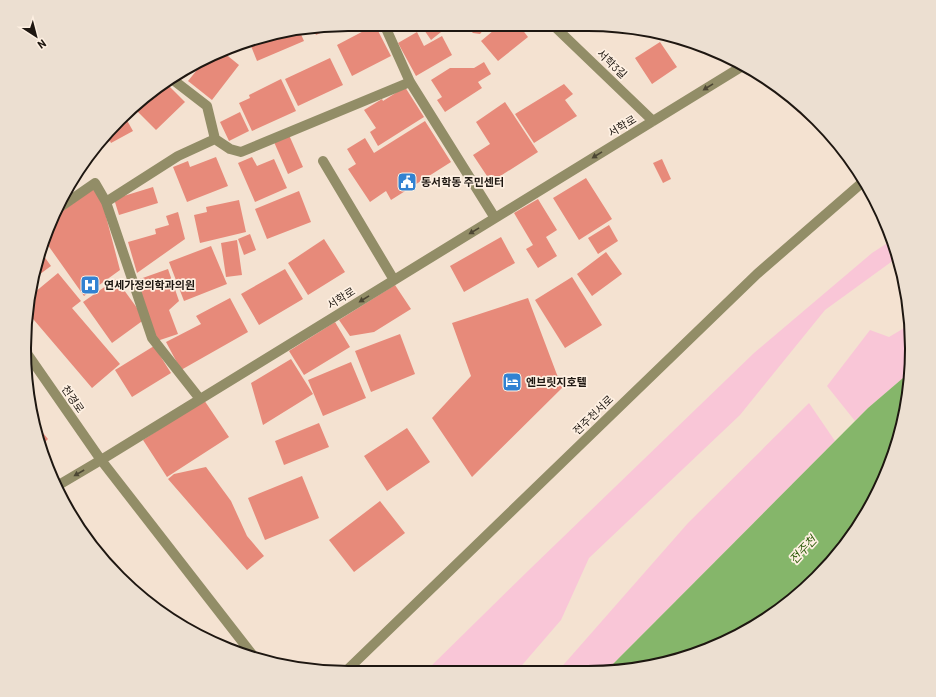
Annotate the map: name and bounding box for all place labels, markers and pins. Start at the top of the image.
public building icon: 동서학동 주민센터 [396,171,418,193]
place label: 동서학동 주민센터 [421,175,504,188]
hospital icon: 연세가정의학과의원 [79,274,101,296]
place label: 연세가정의학과의원 [104,278,195,291]
hotel icon: 엔브릿지호텔 [501,371,523,393]
place label: 엔브릿지호텔 [526,375,587,388]

